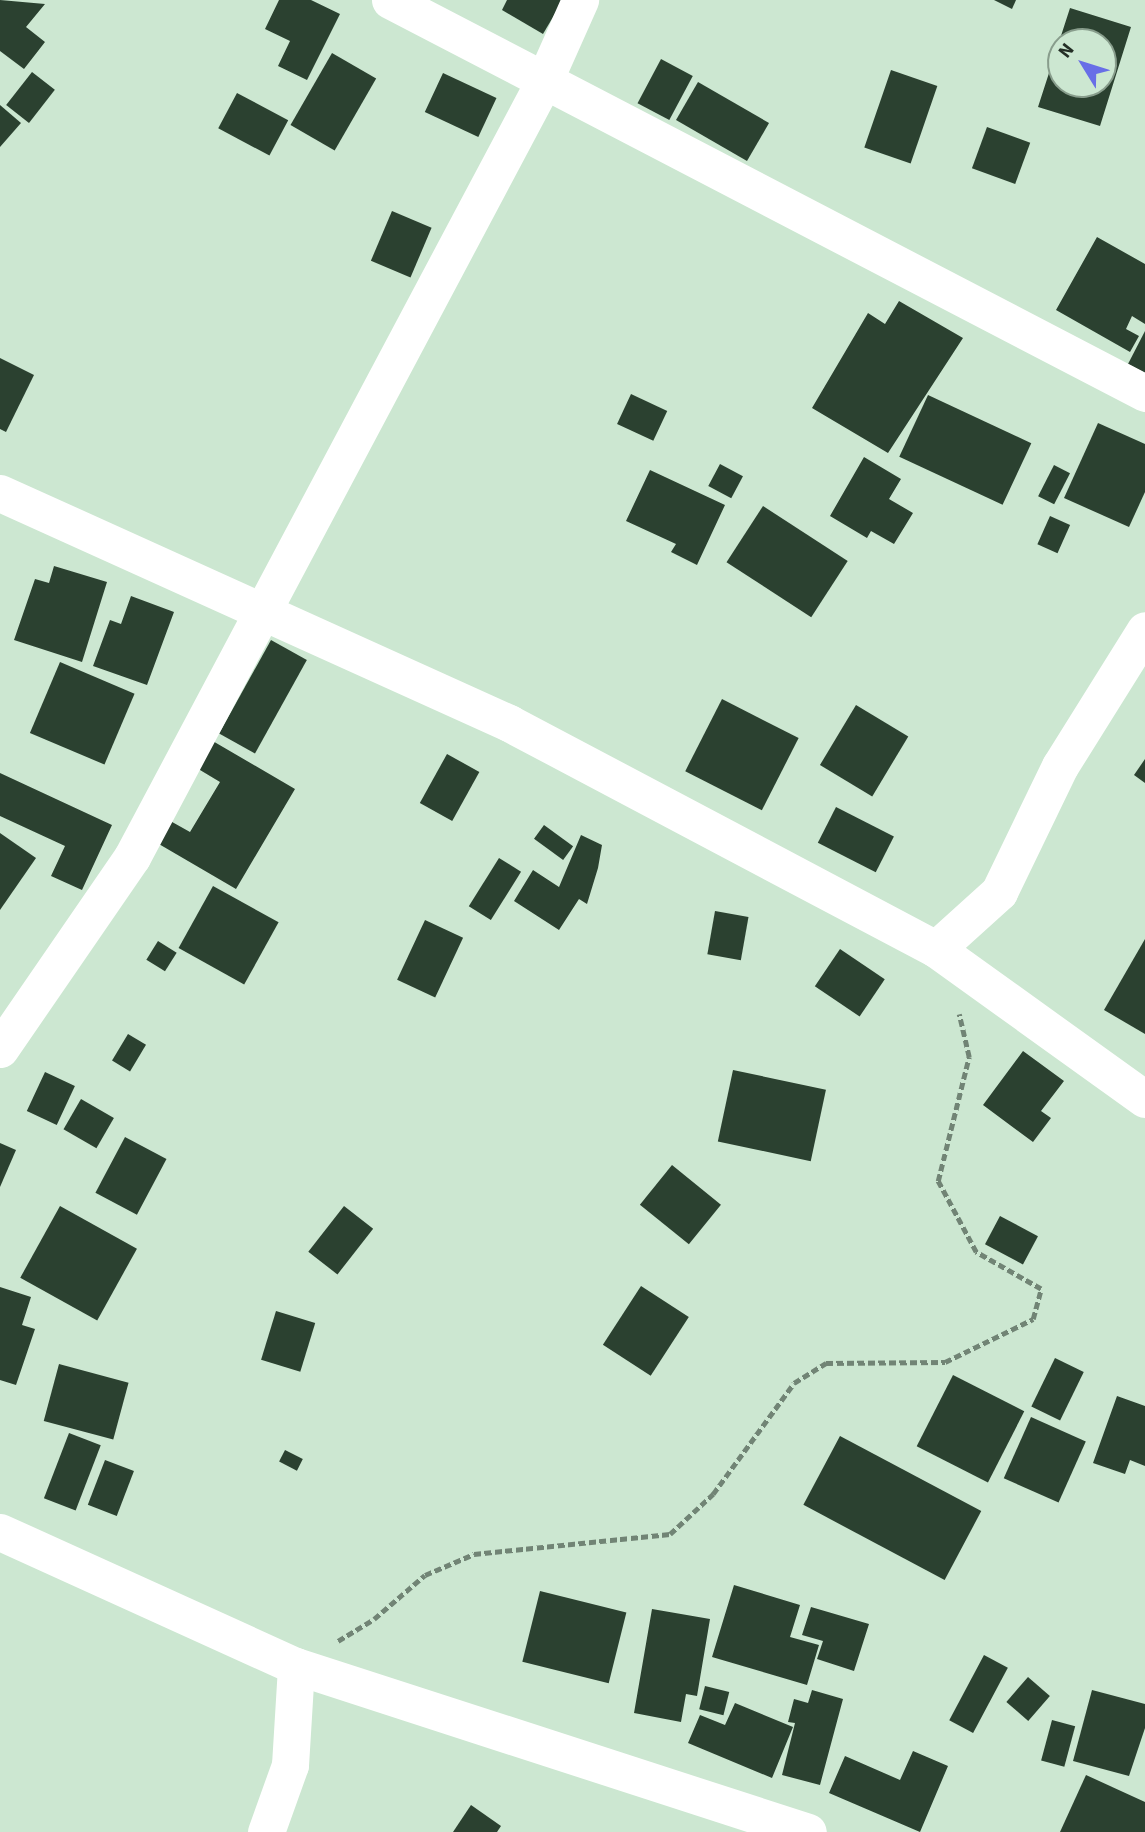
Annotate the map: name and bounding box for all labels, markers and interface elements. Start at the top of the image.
north arrow [1047,28,1117,98]
text: N [1052,38,1081,64]

